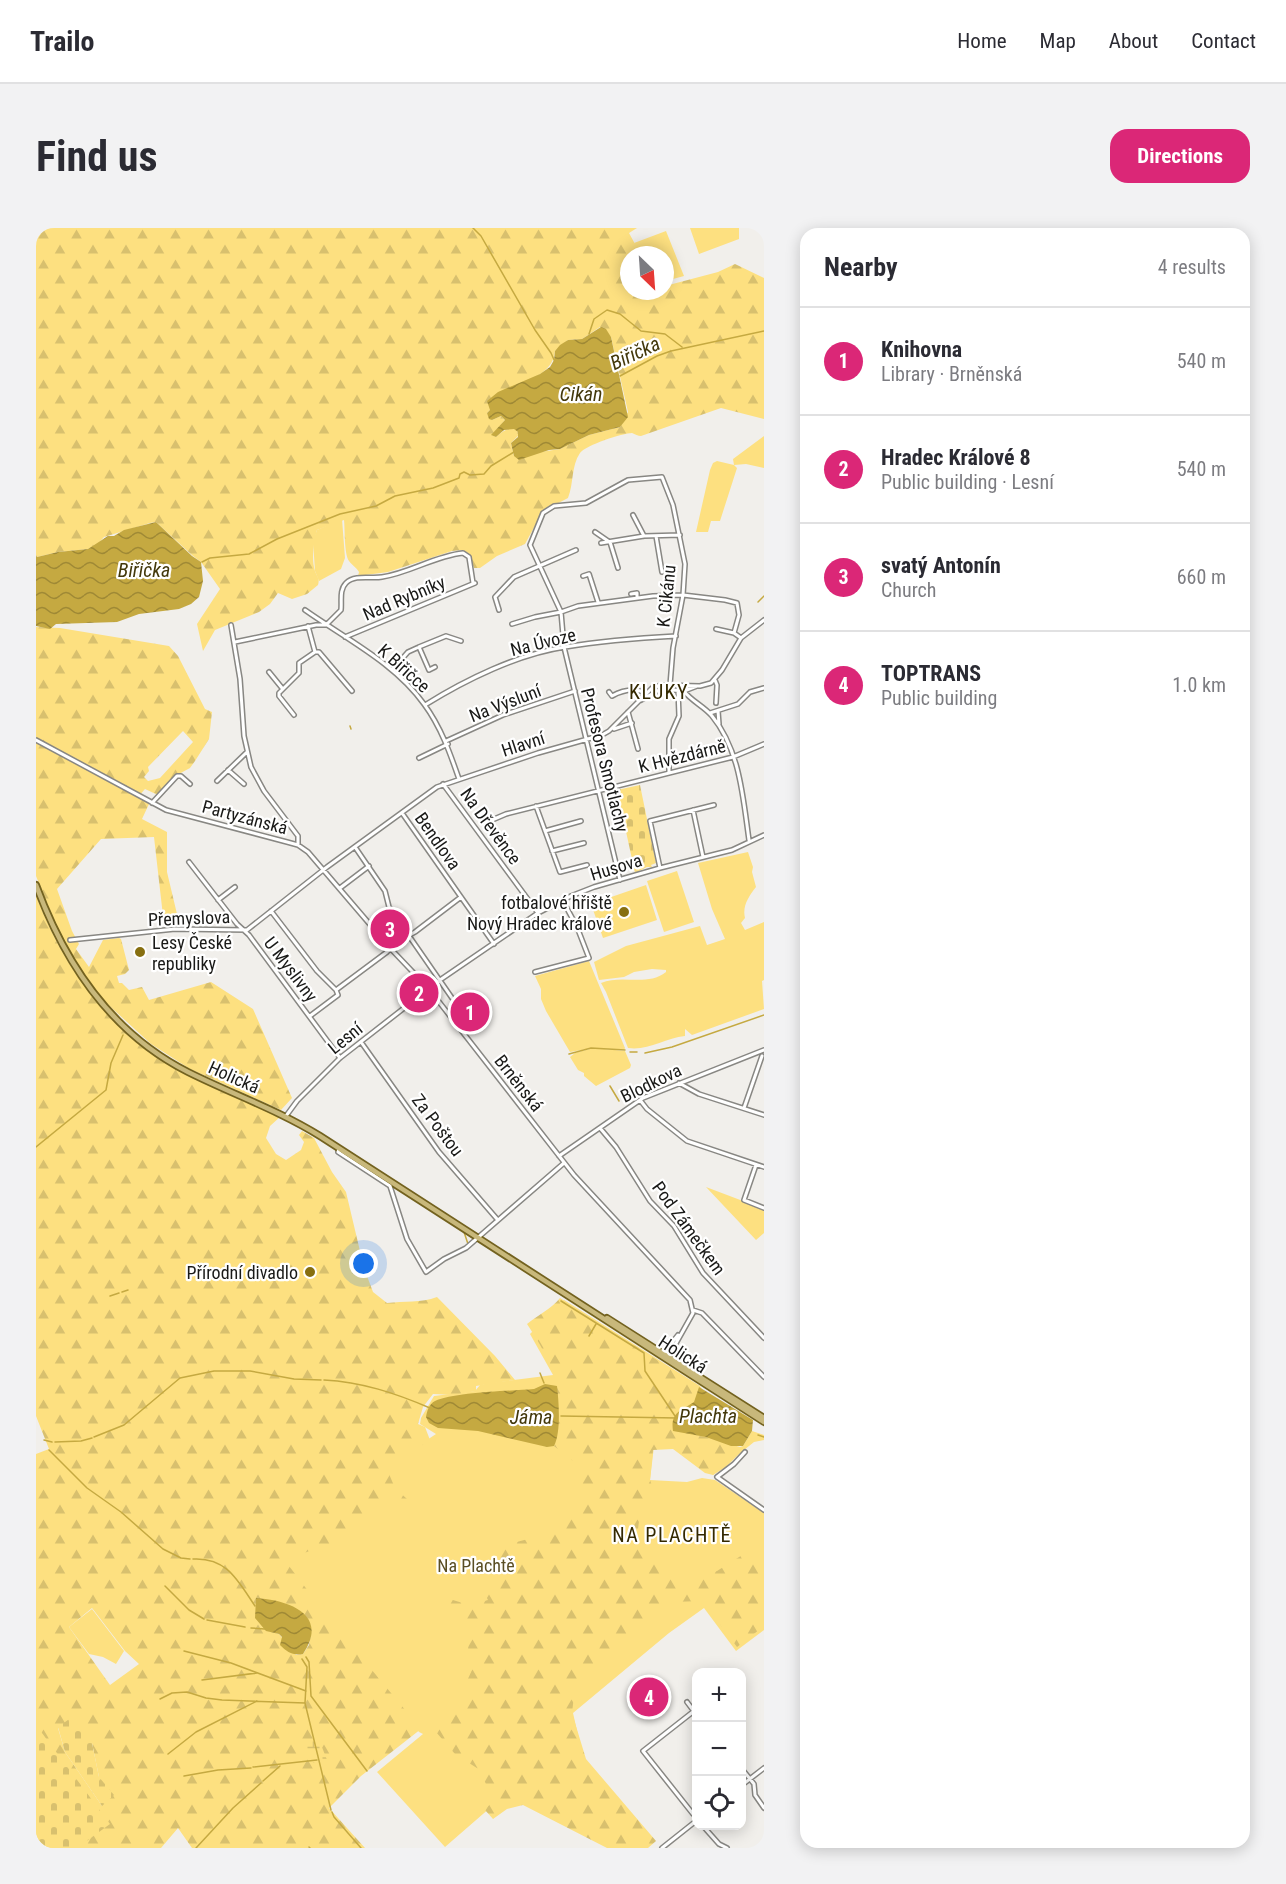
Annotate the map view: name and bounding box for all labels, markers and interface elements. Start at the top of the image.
text: Trailo [30,25,94,58]
text: Home [957,29,1007,53]
text: Map [1040,29,1076,53]
text: About [1109,29,1158,53]
text: Contact [1191,29,1256,53]
button: Directions [1110,129,1250,183]
text: Find us [36,132,157,181]
north arrow [620,246,674,300]
text: Nearby [824,252,898,282]
text: 4 results [1158,255,1226,279]
water label: Biřička [606,331,664,375]
text: Knihovna [881,337,962,362]
text: 1 [838,349,849,373]
text: 540 m [1177,349,1226,373]
text: Library · Brněnská [881,362,1022,386]
water label: Cikán [560,382,602,406]
text: Hradec Králové 8 [881,445,1031,470]
text: 2 [838,457,849,481]
text: 540 m [1177,457,1226,481]
text: Public building · Lesní [881,470,1054,494]
text: svatý Antonín [881,553,1001,578]
water label: Biřička [118,558,170,582]
street label: K Cikánu [652,564,680,628]
text: 3 [838,565,849,589]
text: 660 m [1177,565,1226,589]
street label: Nad Rybníky [360,571,449,625]
text: Church [881,578,936,602]
street label: Na Úvoze [508,624,578,660]
street label: K Biřičce [374,639,434,697]
text: TOPTRANS [881,661,981,686]
text: 4 [838,673,849,697]
text: 1.0 km [1172,673,1226,697]
street label: Na Výsluní [466,679,545,726]
district label: KLUKY [629,680,689,704]
street label: Profesora Smotlachy [577,686,633,835]
text: Public building [881,686,997,710]
street label: Hlavní [499,727,548,761]
street label: K Hvězdárně [636,735,728,777]
street label: Na Dřevěnce [456,784,526,868]
street label: Partyzánská [200,796,290,838]
street label: Bendlova [411,808,465,874]
street label: Husova [588,849,644,885]
place label: fotbalové hřiště Nový Hradec králové [467,892,612,934]
marker: fotbalové hřiště Nový Hradec králové [617,905,631,919]
street label: Přemyslova [148,906,230,930]
pin: 3 [370,906,410,952]
place label: Lesy České republiky [152,932,232,974]
street label: U Myslivny [260,932,322,1006]
marker: Lesy České republiky [133,945,147,959]
pin: 2 [400,970,439,1016]
pin: 1 [450,990,490,1034]
street label: Lesní [324,1017,367,1058]
street label: Brněnská [490,1050,548,1116]
street label: Holická [205,1057,263,1097]
street label: Blodkova [617,1059,685,1107]
street label: Za Poštou [408,1090,468,1160]
street label: Pod Zámečkem [648,1177,730,1279]
your location [349,1249,378,1278]
place label: Přírodní divadlo [187,1262,298,1283]
marker: Přírodní divadlo [303,1265,317,1279]
street label: Holická [655,1331,711,1377]
water label: Plachta [679,1404,737,1428]
water label: Jáma [510,1405,552,1429]
district label: NA PLACHTĚ [612,1523,732,1547]
park label: Na Plachtě [437,1555,515,1576]
map controls [692,1668,746,1830]
button: + [692,1668,746,1722]
pin: 4 [630,1674,668,1720]
button: − [692,1722,746,1776]
button: locate [692,1776,746,1830]

